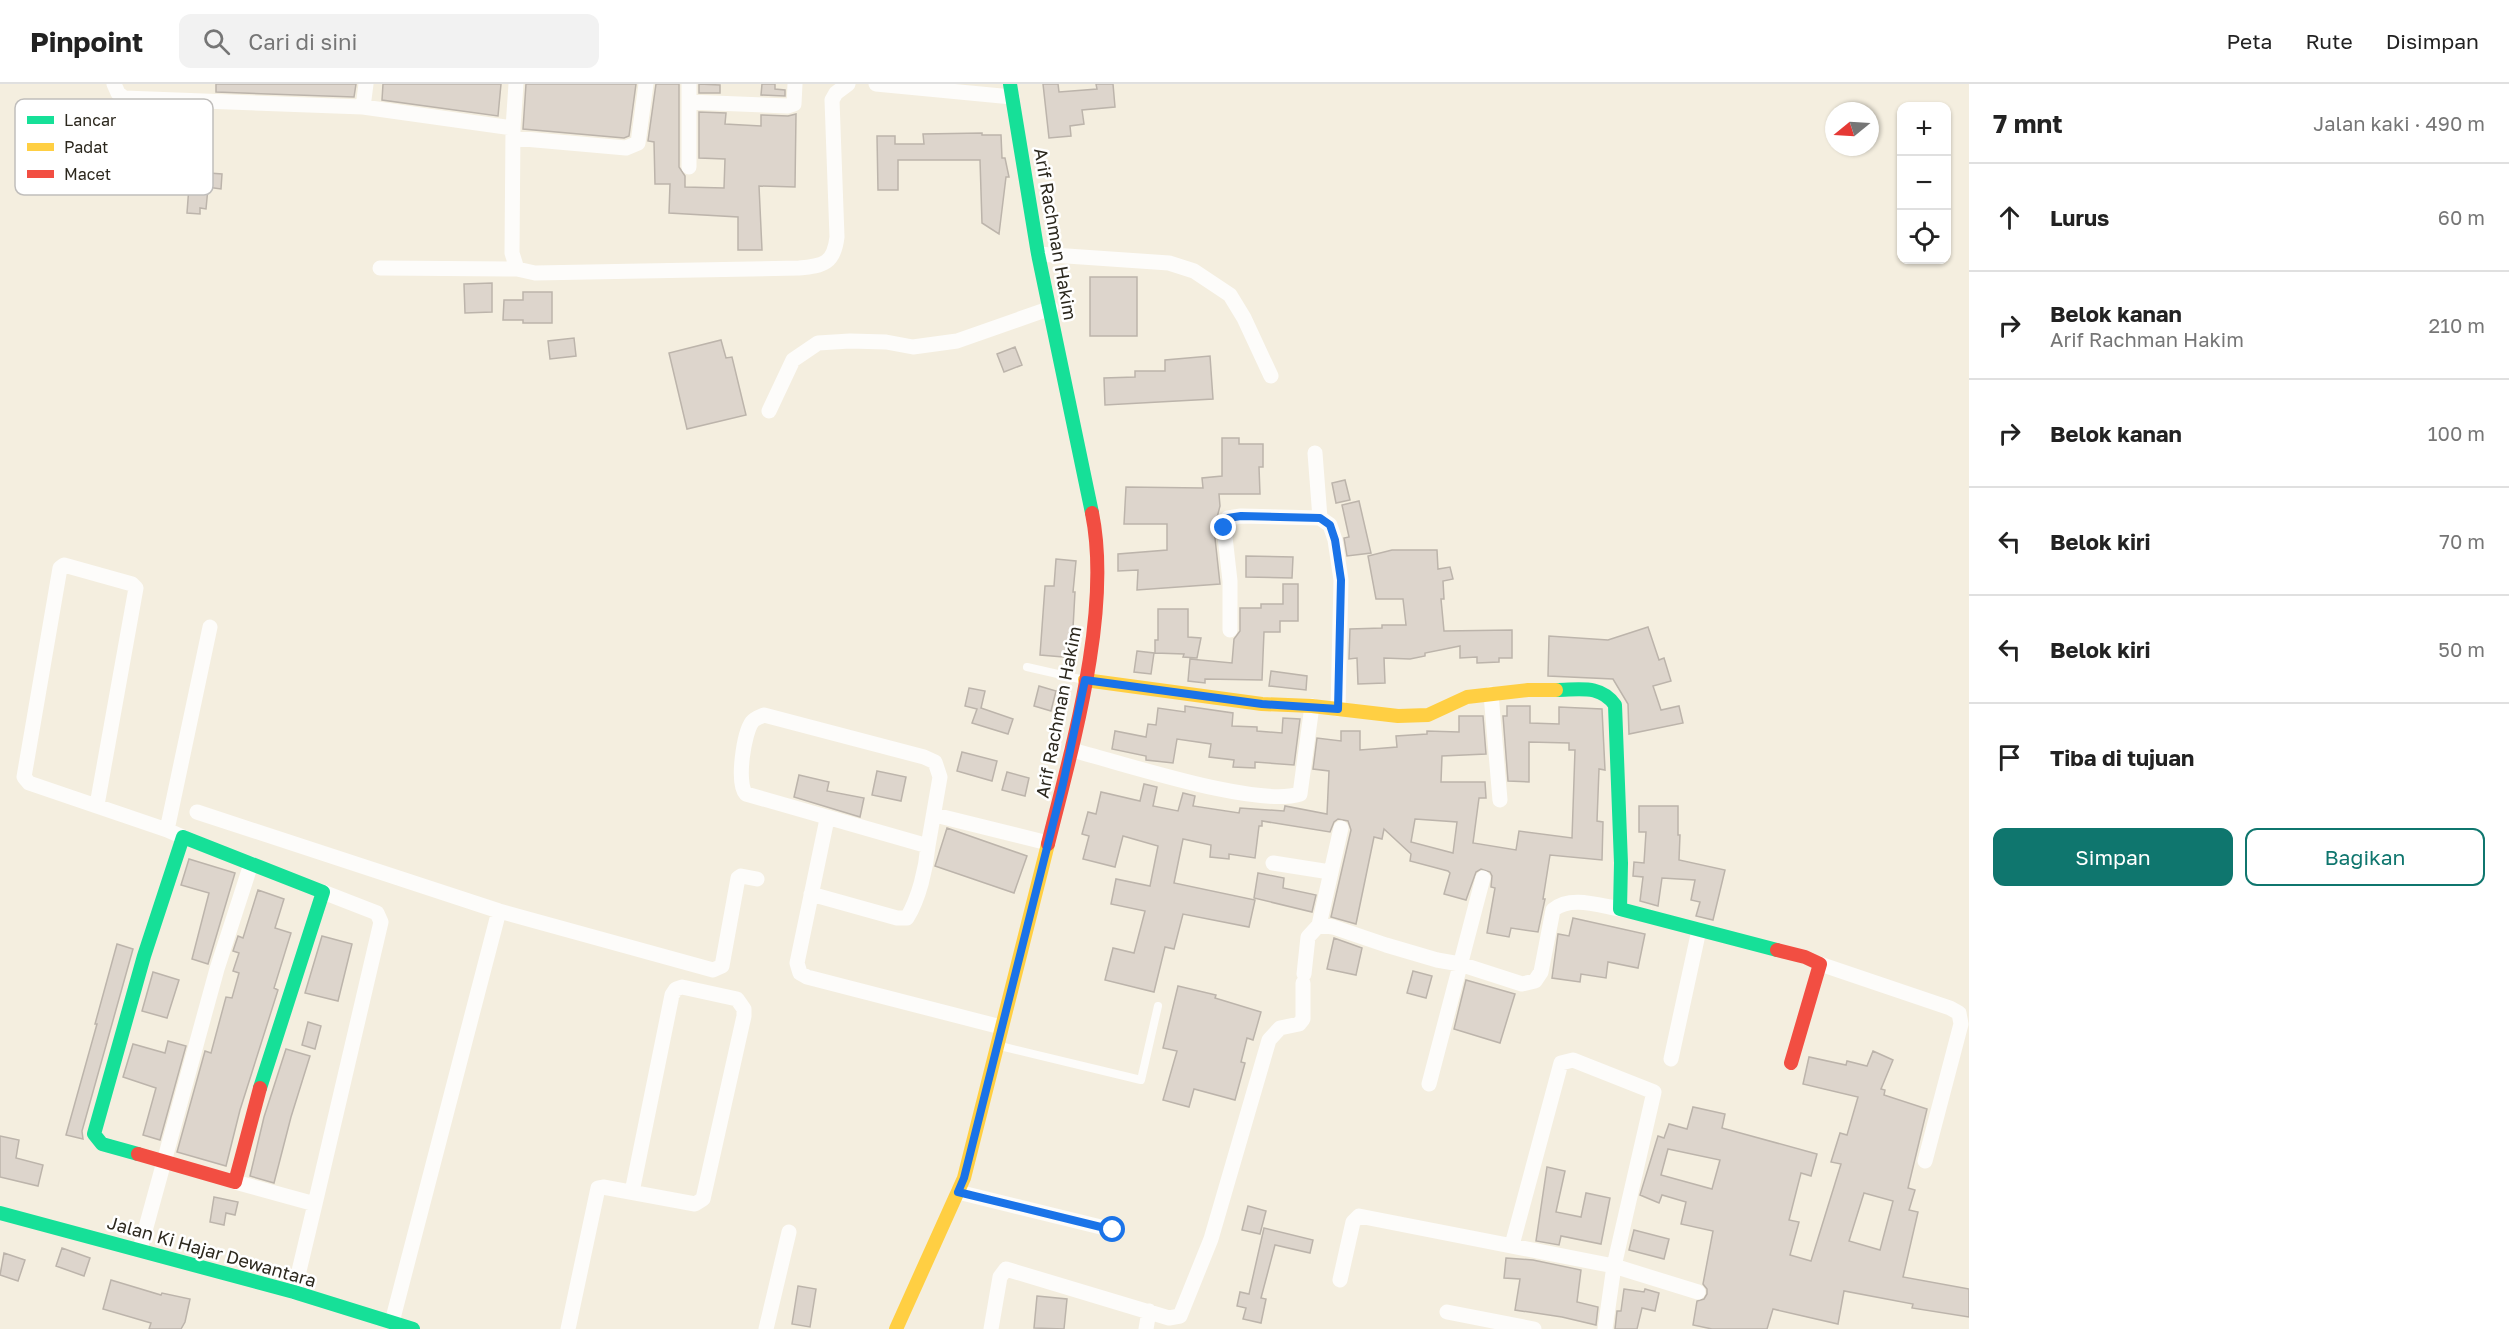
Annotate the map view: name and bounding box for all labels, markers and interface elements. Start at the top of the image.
search box [179,14,599,68]
text: Pinpoint [30,25,143,58]
icon: search [200,25,233,58]
text: Cari di sini [248,28,358,55]
text: Peta [2226,28,2272,54]
text: Rute [2305,28,2353,54]
text: Disimpan [2386,28,2479,54]
legend [15,99,213,195]
north arrow [1825,102,1879,156]
map controls [1897,102,1951,264]
button: + [1897,102,1951,156]
text: 7 mnt [1993,108,2063,139]
text: Lancar [64,110,116,130]
text: Jalan kaki · 490 m [2313,111,2485,135]
text: Padat [64,137,108,157]
street label: Arif Rachman Hakim [1030,146,1082,322]
button: − [1897,156,1951,210]
text: Macet [64,164,111,184]
icon: ahead [1993,201,2026,234]
text: Lurus [2050,204,2109,231]
text: 60 m [2438,205,2485,229]
button: locate [1897,210,1951,264]
text: Belok kanan [2050,300,2182,327]
icon: right [1993,309,2026,342]
text: 210 m [2429,313,2485,337]
text: Arif Rachman Hakim [2050,327,2244,351]
icon: right [1993,417,2026,450]
text: Belok kanan [2050,420,2182,447]
text: 100 m [2428,421,2485,445]
route end [1210,514,1236,540]
icon: left [1993,525,2026,558]
text: Belok kiri [2050,528,2151,555]
text: 70 m [2439,529,2485,553]
street label: Arif Rachman Hakim [1031,624,1085,800]
icon: left [1993,633,2026,666]
text: Belok kiri [2050,636,2151,663]
text: 50 m [2438,637,2485,661]
icon: arrive [1993,741,2026,774]
text: Tiba di tujuan [2050,744,2194,771]
button: Simpan [1993,828,2233,886]
button: Bagikan [2245,828,2485,886]
street label: Jalan Ki Hajar Dewantara [105,1211,319,1291]
route start [1099,1216,1125,1242]

